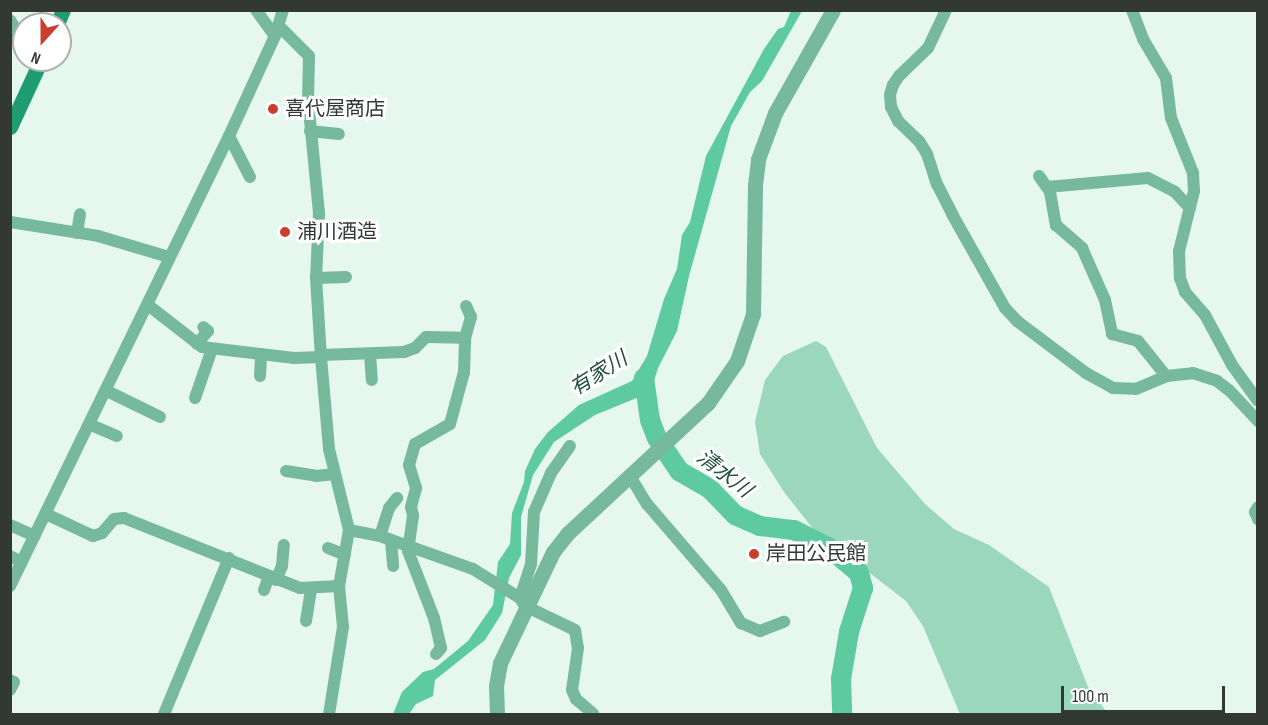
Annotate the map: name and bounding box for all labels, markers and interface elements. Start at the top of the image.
north arrow [12,12,72,72]
text: N [29,47,43,68]
place label: 喜代屋商店 [285,97,385,121]
marker: 喜代屋商店 [266,102,280,116]
place label: 浦川酒造 [297,220,377,244]
marker: 浦川酒造 [278,225,292,239]
water label: 有家川 [566,347,632,401]
water label: 清水川 [691,445,757,503]
place label: 岸田公民館 [766,542,866,566]
marker: 岸田公民館 [747,547,761,561]
scale bar [1064,674,1228,712]
text: 100 m [1072,686,1109,707]

